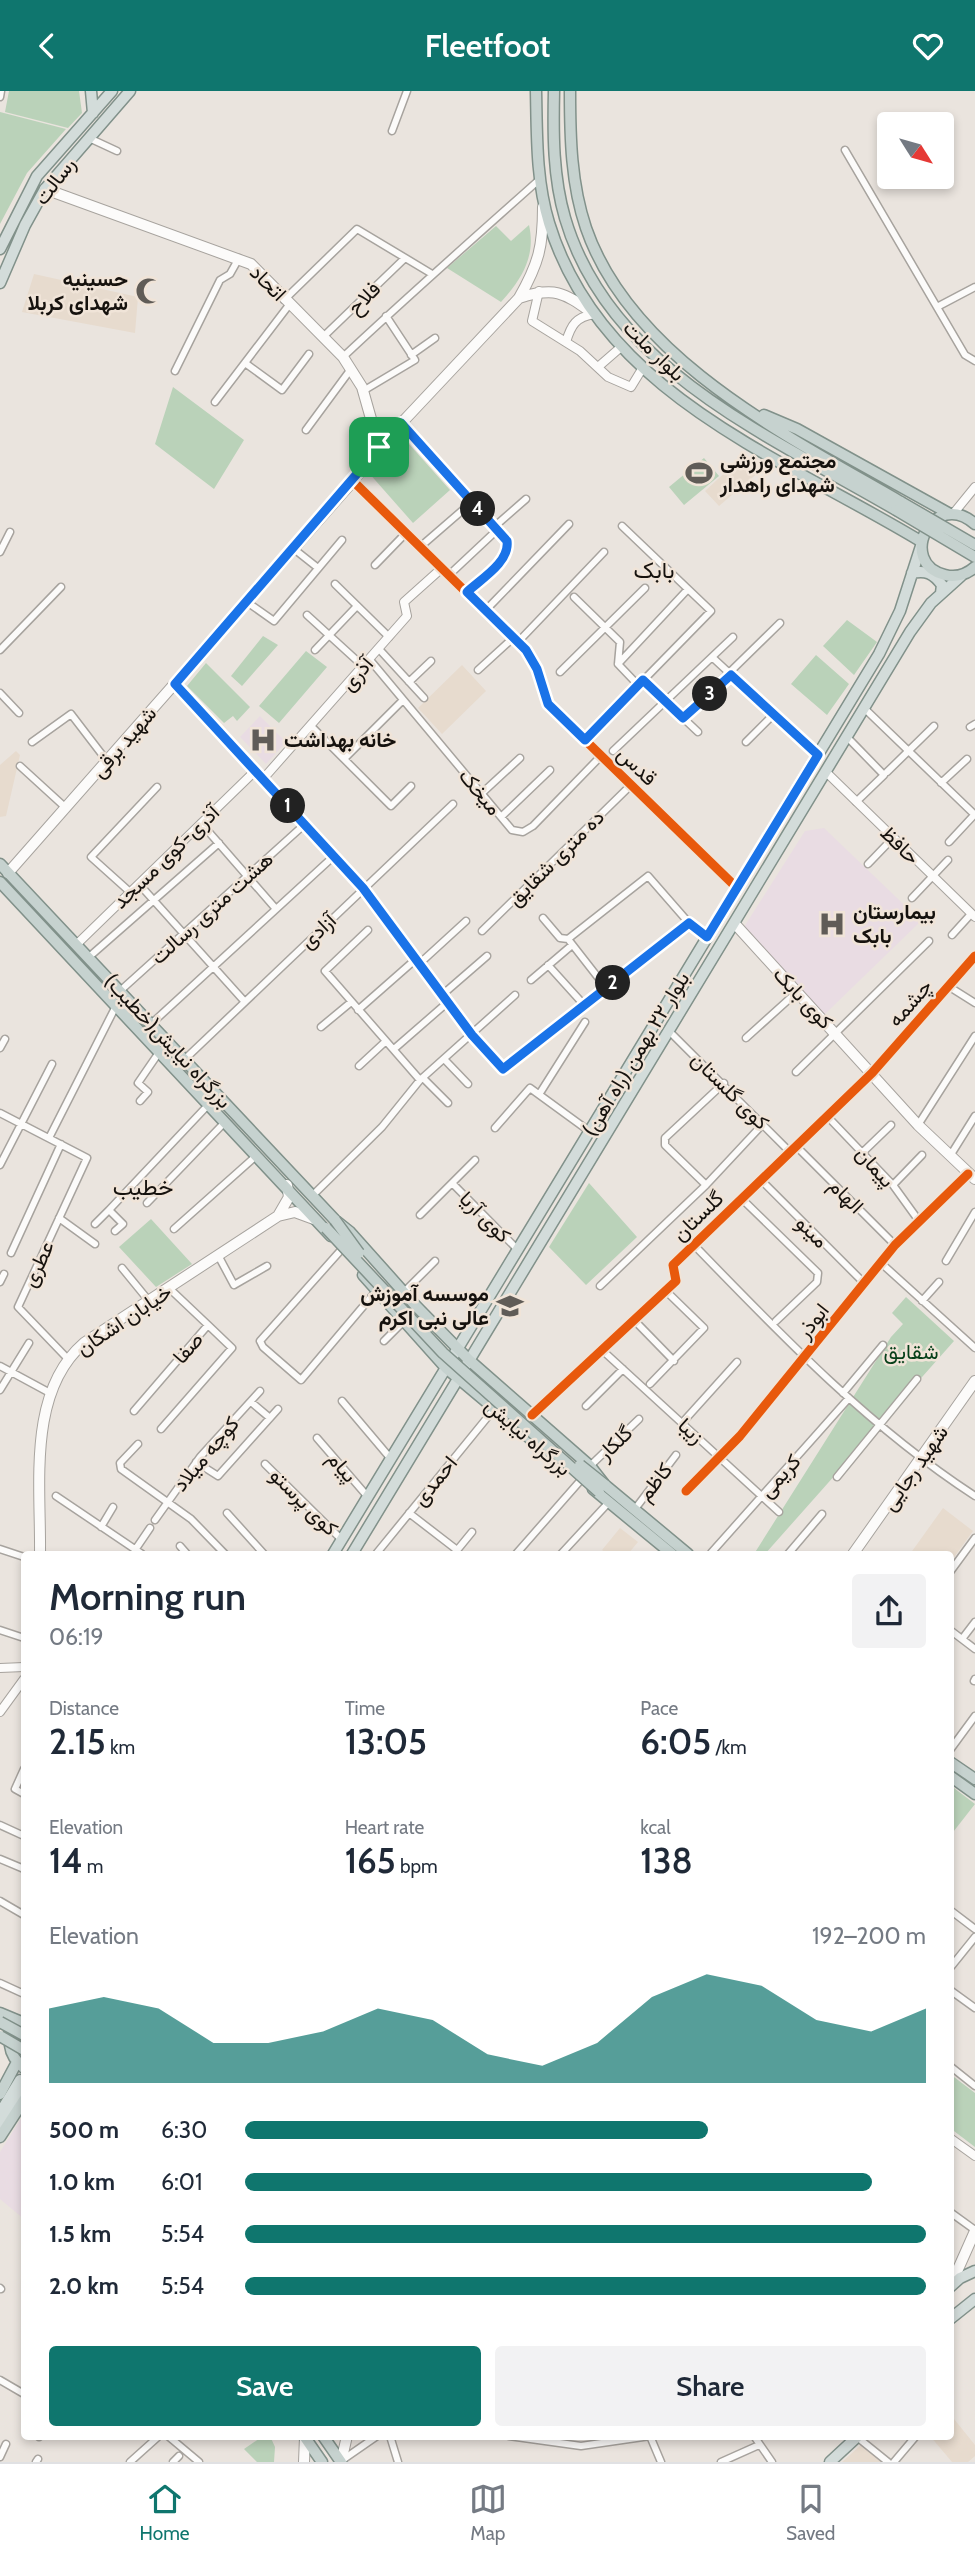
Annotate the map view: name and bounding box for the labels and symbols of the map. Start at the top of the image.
north arrow [877,112,954,189]
street label: رسالت [29,152,81,210]
street label: اتحاد [245,259,292,306]
place label: حسینیه شهدای کربلا [27,266,128,316]
mosque icon: حسینیه شهدای کربلا [134,276,164,306]
street label: فلاح [342,276,387,321]
street label: بلوار ملت [617,315,691,387]
pin [349,417,409,477]
place label: مجتمع ورزشی شهدای راهدار [719,448,836,498]
sports icon: مجتمع ورزشی شهدای راهدار [684,458,714,488]
pin: 4 [461,491,496,527]
district label: بابک [633,556,675,584]
street label: آذری [335,650,380,696]
pin: 3 [692,677,728,711]
street label: شهید برقی [86,701,162,783]
hospital icon: خانه بهداشت [248,725,278,755]
place label: خانه بهداشت [284,727,396,753]
street label: قدس [612,741,662,790]
street label: میخک [454,763,507,820]
pin: 1 [270,789,306,823]
street label: آذری-کوی مسجد [107,798,226,914]
street label: ده متری شقایق [502,804,610,912]
street label: حافظ [875,820,925,869]
street label: هشت متری رسالت [145,846,279,970]
place label: بیمارستان بابک [853,899,936,948]
street label: آزادی [294,906,343,954]
hospital icon: بیمارستان بابک [817,909,847,939]
street label: کوی بابک [768,961,838,1035]
pin: 2 [596,965,630,1001]
street label: بلوار ۲۲ بهمن (راه آهن) [577,967,695,1141]
street label: بزرگراه نیایش(خطیب) [99,968,237,1114]
street label: چشمه [882,974,939,1033]
street label: کوی گلستان [686,1047,774,1135]
street label: پیمان [849,1141,900,1194]
district label: خطیب [113,1173,173,1201]
street label: الهام [822,1173,869,1220]
street label: گلستان [667,1185,728,1246]
street label: کوی آریا [454,1186,516,1248]
street label: مینو [790,1210,834,1254]
street label: عطری [16,1237,60,1291]
street label: خیابان اشکان [71,1279,176,1361]
place label: موسسه آموزش عالی نبی اکرم [360,1281,489,1332]
school or university icon: موسسه آموزش عالی نبی اکرم [495,1291,525,1321]
street label: ابوذر [791,1298,835,1345]
street label: صفا [167,1327,208,1369]
park label: شقایق [883,1339,939,1364]
street label: بزرگراه نیایش [479,1392,577,1482]
street label: کوچه میلاد [167,1411,246,1497]
street label: زیبا [672,1412,710,1450]
street label: گلکار [591,1420,638,1467]
street label: شهید رجایی [876,1420,954,1516]
street label: پیام [321,1446,363,1489]
street label: کریمی [754,1449,806,1503]
street label: احمدی [407,1451,462,1511]
street label: کاظم [632,1458,679,1507]
street label: کوی پرستو [264,1463,343,1542]

